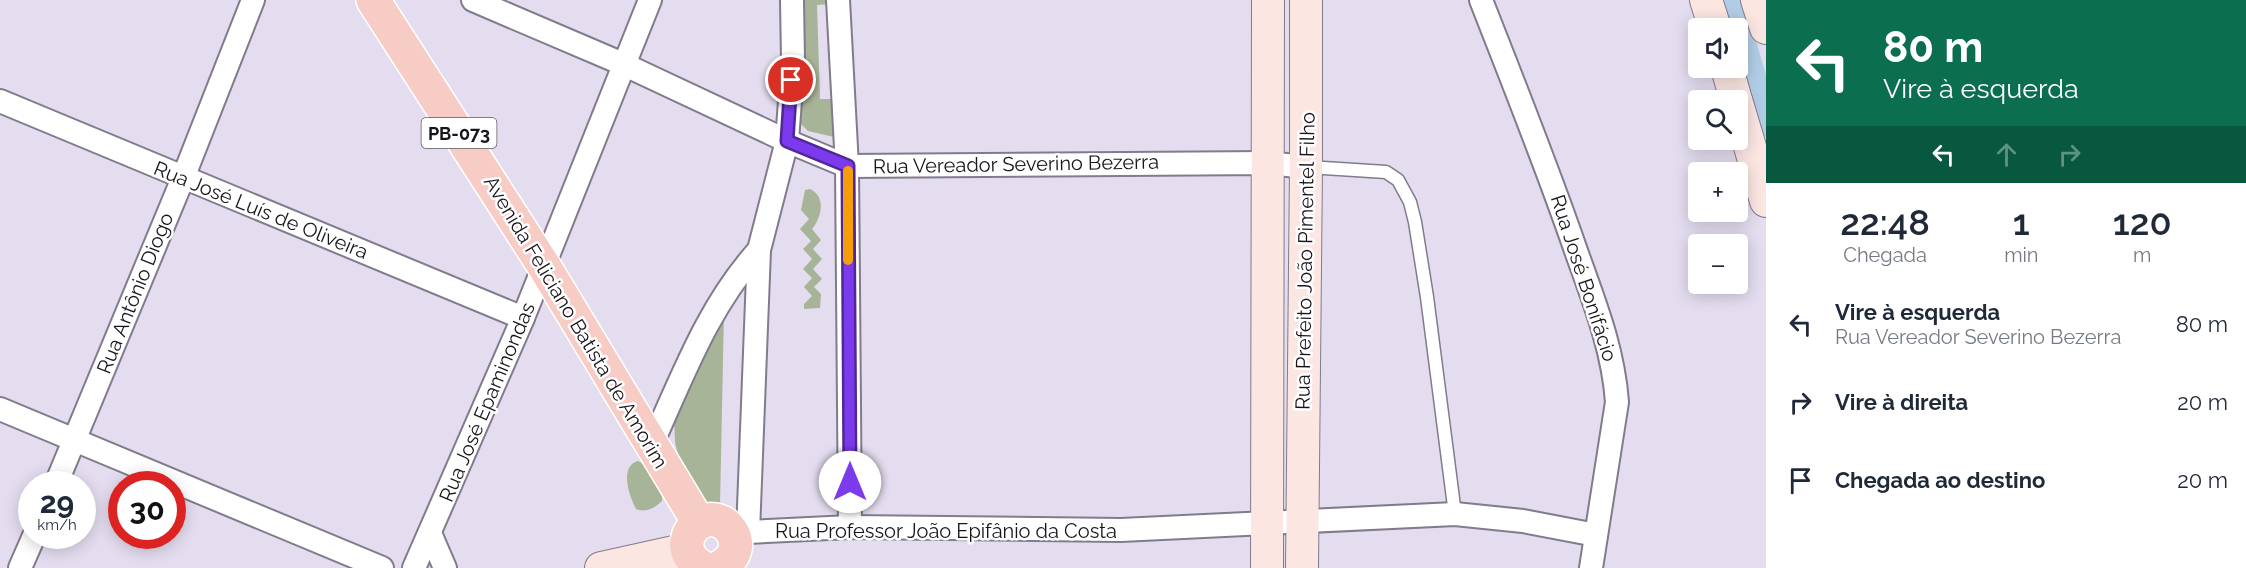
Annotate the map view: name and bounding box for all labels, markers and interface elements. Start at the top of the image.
map controls [1688,18,1748,294]
button: sound [1688,18,1748,78]
text: 80 m [1883,23,1983,72]
icon: left [1784,24,1862,102]
pin [765,54,816,105]
icon: arrive [774,63,807,96]
text: Vire à esquerda [1883,73,2079,104]
button: search [1688,90,1748,150]
street label: Rua Prefeito João Pimentel Filho [1290,112,1320,410]
road number: PB-073 [422,118,496,148]
icon: left [1927,138,1960,171]
icon: ahead [1990,138,2023,171]
icon: right [2053,138,2086,171]
street label: Rua Vereador Severino Bezerra [873,150,1159,178]
street label: Rua José Luís de Oliveira [150,156,372,264]
button: + [1688,162,1748,222]
street label: Avenida Feliciano Batista de Amorim [479,172,673,472]
street label: Rua José Bonifácio [1546,192,1622,365]
text: 22:48 [1840,201,1930,243]
text: 1 [2013,201,2030,243]
text: 120 [2113,201,2172,243]
street label: Rua Antônio Diogo [92,209,178,377]
button: − [1688,234,1748,294]
text: Chegada [1843,243,1927,267]
text: min [2004,243,2039,267]
text: m [2133,243,2151,267]
street label: Rua José Epaminondas [434,299,540,505]
text: Vire à esquerda [1835,299,2000,325]
icon: left [1784,308,1817,341]
text: 80 m [2176,311,2228,337]
text: Rua Vereador Severino Bezerra [1835,325,2121,349]
icon: right [1784,386,1817,419]
text: Vire à direita [1835,389,1968,415]
text: 20 m [2177,389,2228,415]
position arrow [818,450,882,514]
icon: arrive [1784,464,1817,497]
text: Chegada ao destino [1835,467,2045,493]
text: 20 m [2177,467,2228,493]
speed limit sign: 30 [108,471,186,549]
text: 29 [40,485,74,520]
text: km/h [37,516,77,534]
street label: Rua Professor João Epifânio da Costa [775,519,1117,543]

